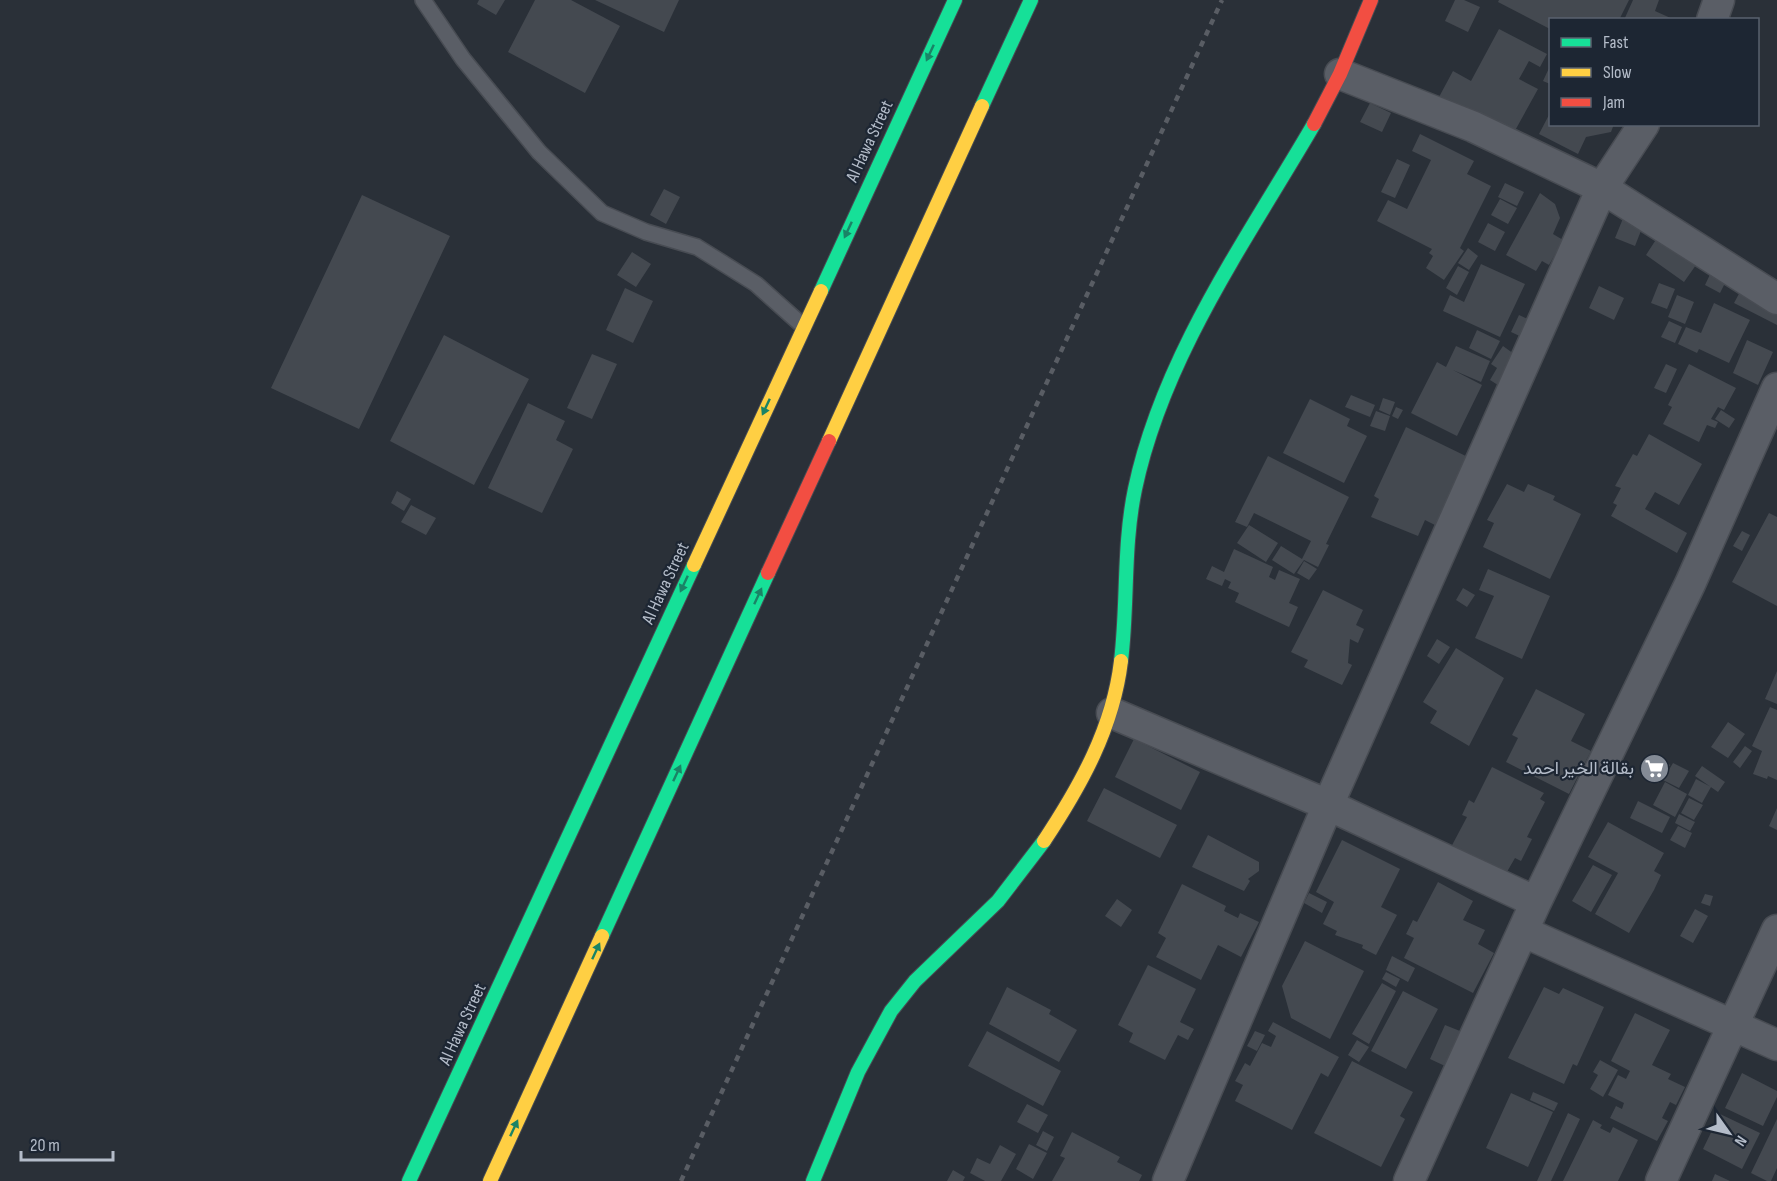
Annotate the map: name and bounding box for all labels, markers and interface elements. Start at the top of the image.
legend [1549,18,1759,126]
text: Fast [1603,32,1629,53]
one-way arrow [925,45,934,62]
text: Slow [1603,62,1632,83]
text: Jam [1602,92,1625,113]
street label: Al Hawa Street [841,97,898,186]
one-way arrow [843,221,852,238]
one-way arrow [761,398,770,415]
street label: Al Hawa Street [637,539,694,628]
one-way arrow [679,575,689,593]
one-way arrow [754,587,764,605]
supermarket icon: بقالة الخير احمد [1639,752,1671,784]
place label: بقالة الخير احمد [1523,758,1634,779]
one-way arrow [672,764,682,782]
one-way arrow [591,942,600,959]
street label: Al Hawa Street [434,980,491,1069]
north arrow [1699,1103,1759,1163]
one-way arrow [510,1119,519,1136]
scale bar [21,1124,112,1162]
text: N [1730,1132,1750,1149]
text: 20 m [30,1135,60,1156]

